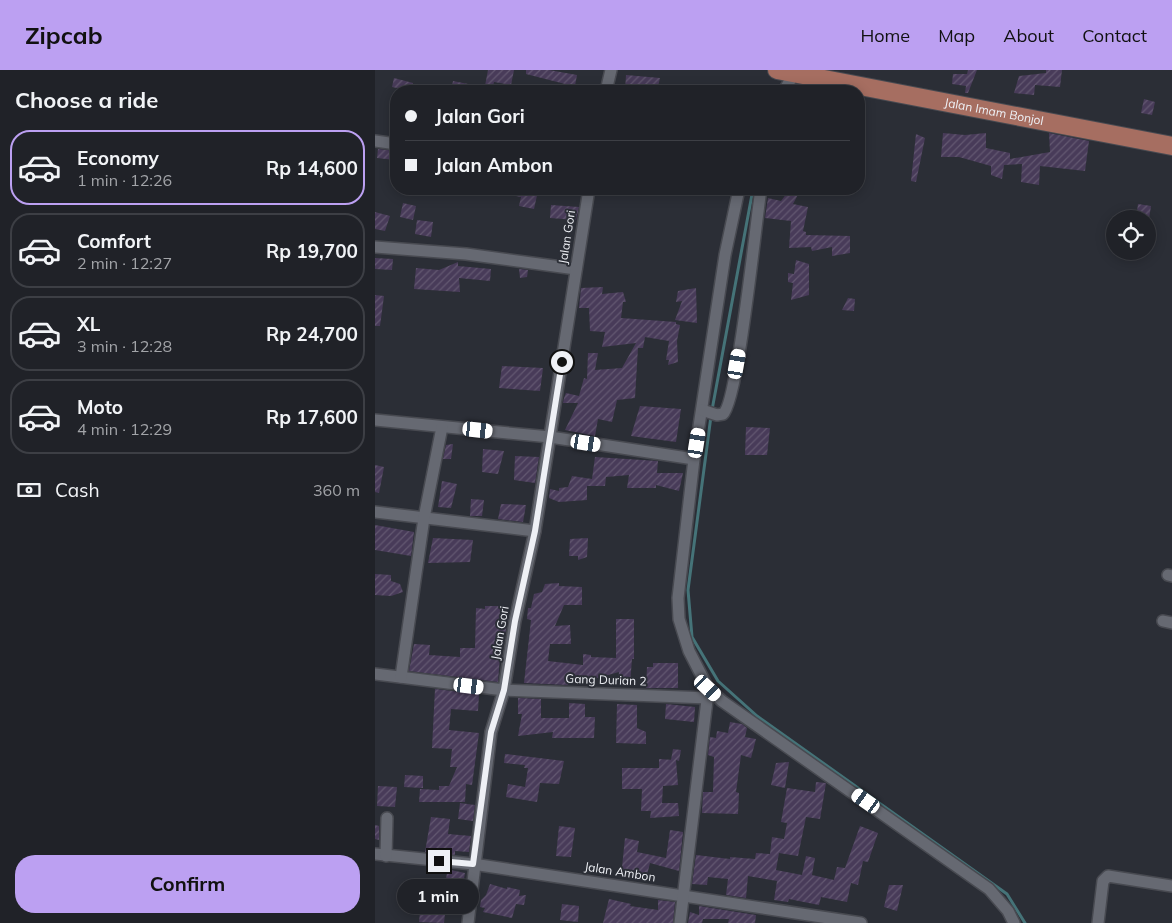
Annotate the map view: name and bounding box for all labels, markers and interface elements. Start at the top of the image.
text: Zipcab [25,20,103,50]
text: Home [860,24,910,47]
text: Map [938,24,975,47]
text: About [1003,24,1054,47]
text: Contact [1082,24,1147,47]
text: Choose a ride [15,86,158,114]
street label: Jalan Imam Bonjol [943,94,1045,128]
text: Jalan Gori [435,104,525,128]
icon: car [17,145,62,190]
text: Economy [77,146,159,170]
text: Jalan Ambon [435,153,553,177]
text: Rp 14,600 [266,156,358,180]
text: 1 min · 12:26 [77,170,172,190]
street label: Jalan Gori [555,209,578,265]
map controls [1106,210,1156,260]
button: locate [1106,210,1156,260]
icon: car [17,228,62,273]
text: Comfort [77,229,151,253]
text: Rp 19,700 [266,239,358,263]
text: 2 min · 12:27 [77,253,172,273]
icon: car [17,311,62,356]
text: XL [77,312,100,336]
text: Rp 24,700 [266,322,358,346]
text: 3 min · 12:28 [77,336,172,356]
car [727,348,746,380]
route start [551,351,573,373]
icon: car [17,394,62,439]
text: Moto [77,395,123,419]
text: Rp 17,600 [266,405,358,429]
text: 4 min · 12:29 [77,419,172,439]
car [462,421,493,439]
car [687,427,706,459]
car [570,433,601,453]
icon: cash [15,476,43,504]
text: Cash [55,478,100,502]
text: 360 m [313,480,360,500]
street label: Jalan Gori [487,605,512,661]
street label: Gang Durian 2 [565,671,647,688]
car [691,672,724,704]
car [453,677,484,695]
car [849,786,882,816]
route end [428,850,450,872]
button: Confirm [15,855,360,913]
street label: Jalan Ambon [583,858,657,885]
callout: 1 min [398,878,480,914]
text: 1 min [417,886,459,906]

